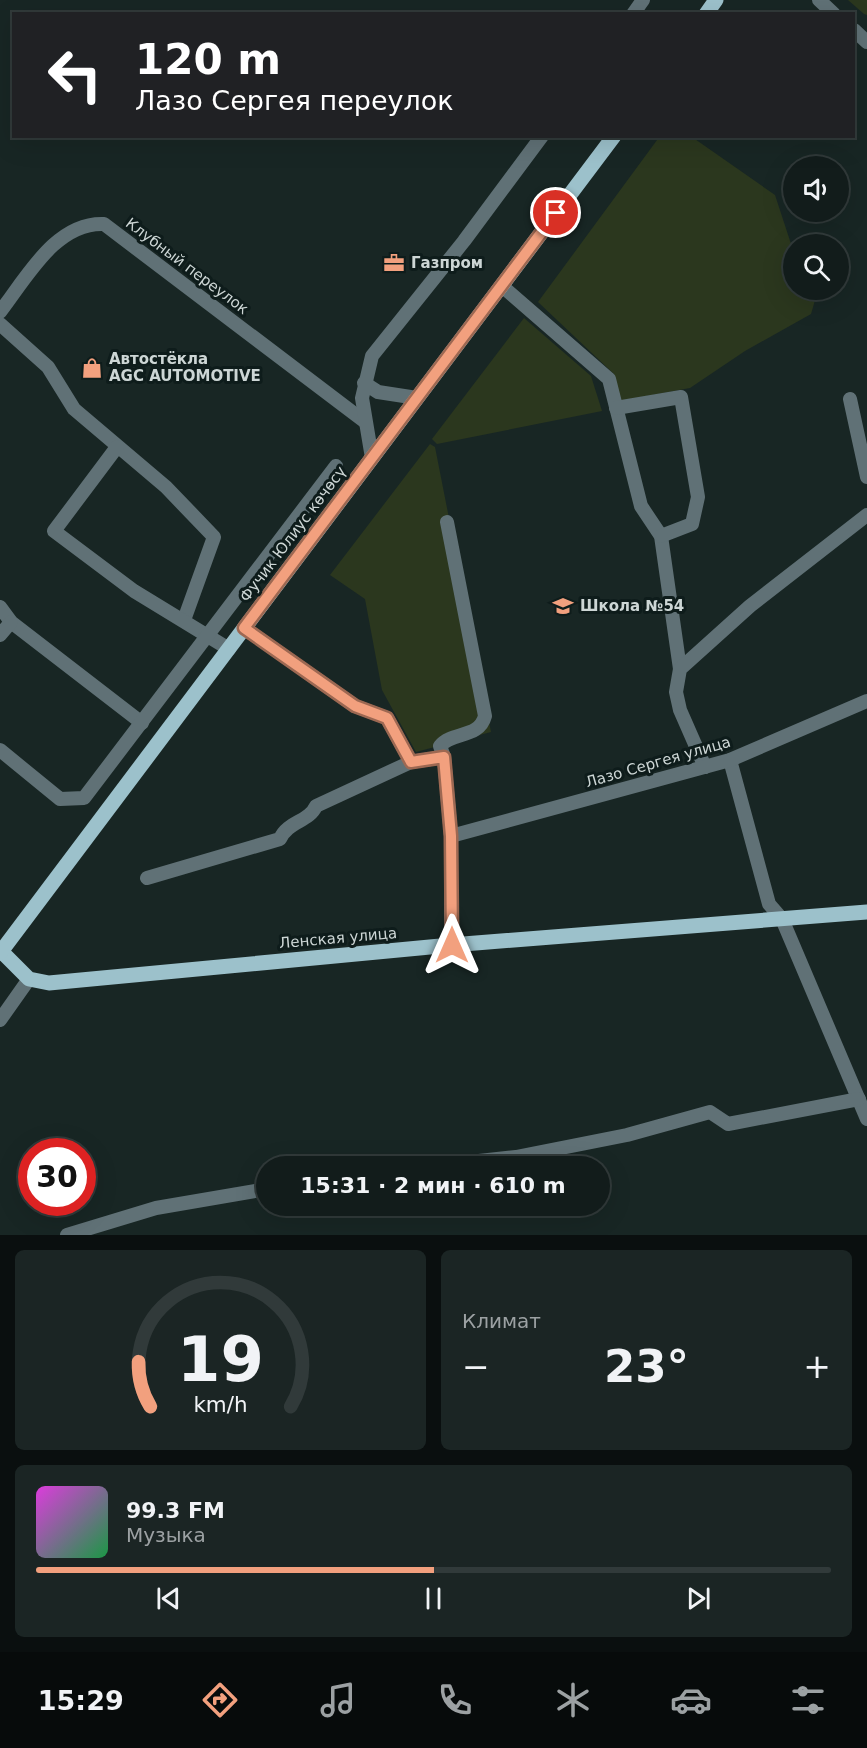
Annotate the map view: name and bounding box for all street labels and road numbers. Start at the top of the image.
street label: Клубный переулок [122,214,252,318]
street label: Фучик Юлиус көчөсү [236,463,350,605]
street label: Лазо Сергея улица [583,733,733,791]
street label: Ленская улица [278,924,398,952]

